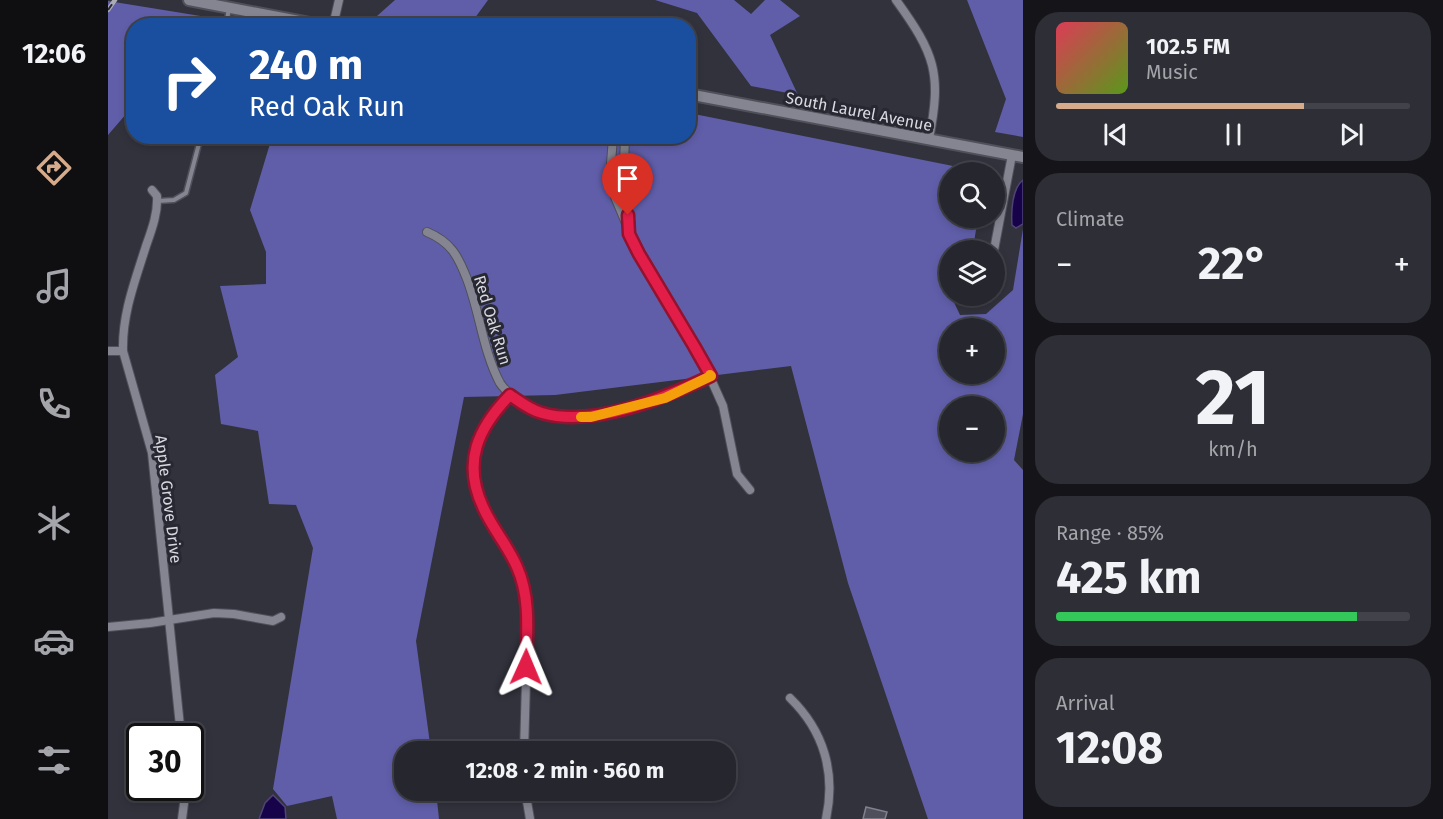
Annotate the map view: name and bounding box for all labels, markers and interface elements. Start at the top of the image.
text: 102.5 FM [1146,33,1230,60]
text: 12:06 [22,38,86,70]
text: 240 m [249,40,363,90]
icon: right [150,42,228,120]
text: Music [1146,60,1198,84]
street label: South Laurel Avenue [784,88,934,135]
text: Red Oak Run [249,91,405,123]
icon: previous [1099,118,1132,151]
icon: pause [1217,118,1250,151]
icon: next [1335,118,1368,151]
icon: directions [33,147,75,189]
pin [602,153,653,215]
icon: arrive [611,162,644,195]
map controls [939,162,1005,462]
button: search [939,162,1005,228]
text: Climate [1056,207,1124,231]
text: 22° [1198,237,1268,291]
button: layers [939,240,1005,306]
text: − [1056,245,1073,285]
text: + [1394,245,1410,285]
icon: music [33,265,75,307]
street label: Red Oak Run [470,273,515,367]
button: + [939,318,1005,384]
text: 21 [1196,351,1270,445]
icon: phone [33,383,75,425]
button: − [939,396,1005,462]
street label: Apple Grove Drive [151,434,186,564]
text: km/h [1208,437,1258,461]
icon: climate [33,502,75,544]
text: Range · 85% [1056,521,1164,545]
text: 425 km [1056,551,1201,605]
icon: car [33,620,75,662]
position arrow [494,635,558,699]
text: Arrival [1056,691,1115,715]
text: 12:08 [1056,721,1163,775]
speed limit sign: 30 [126,723,204,801]
icon: filters [33,739,75,781]
text: 12:08 · 2 min · 560 m [466,757,664,784]

